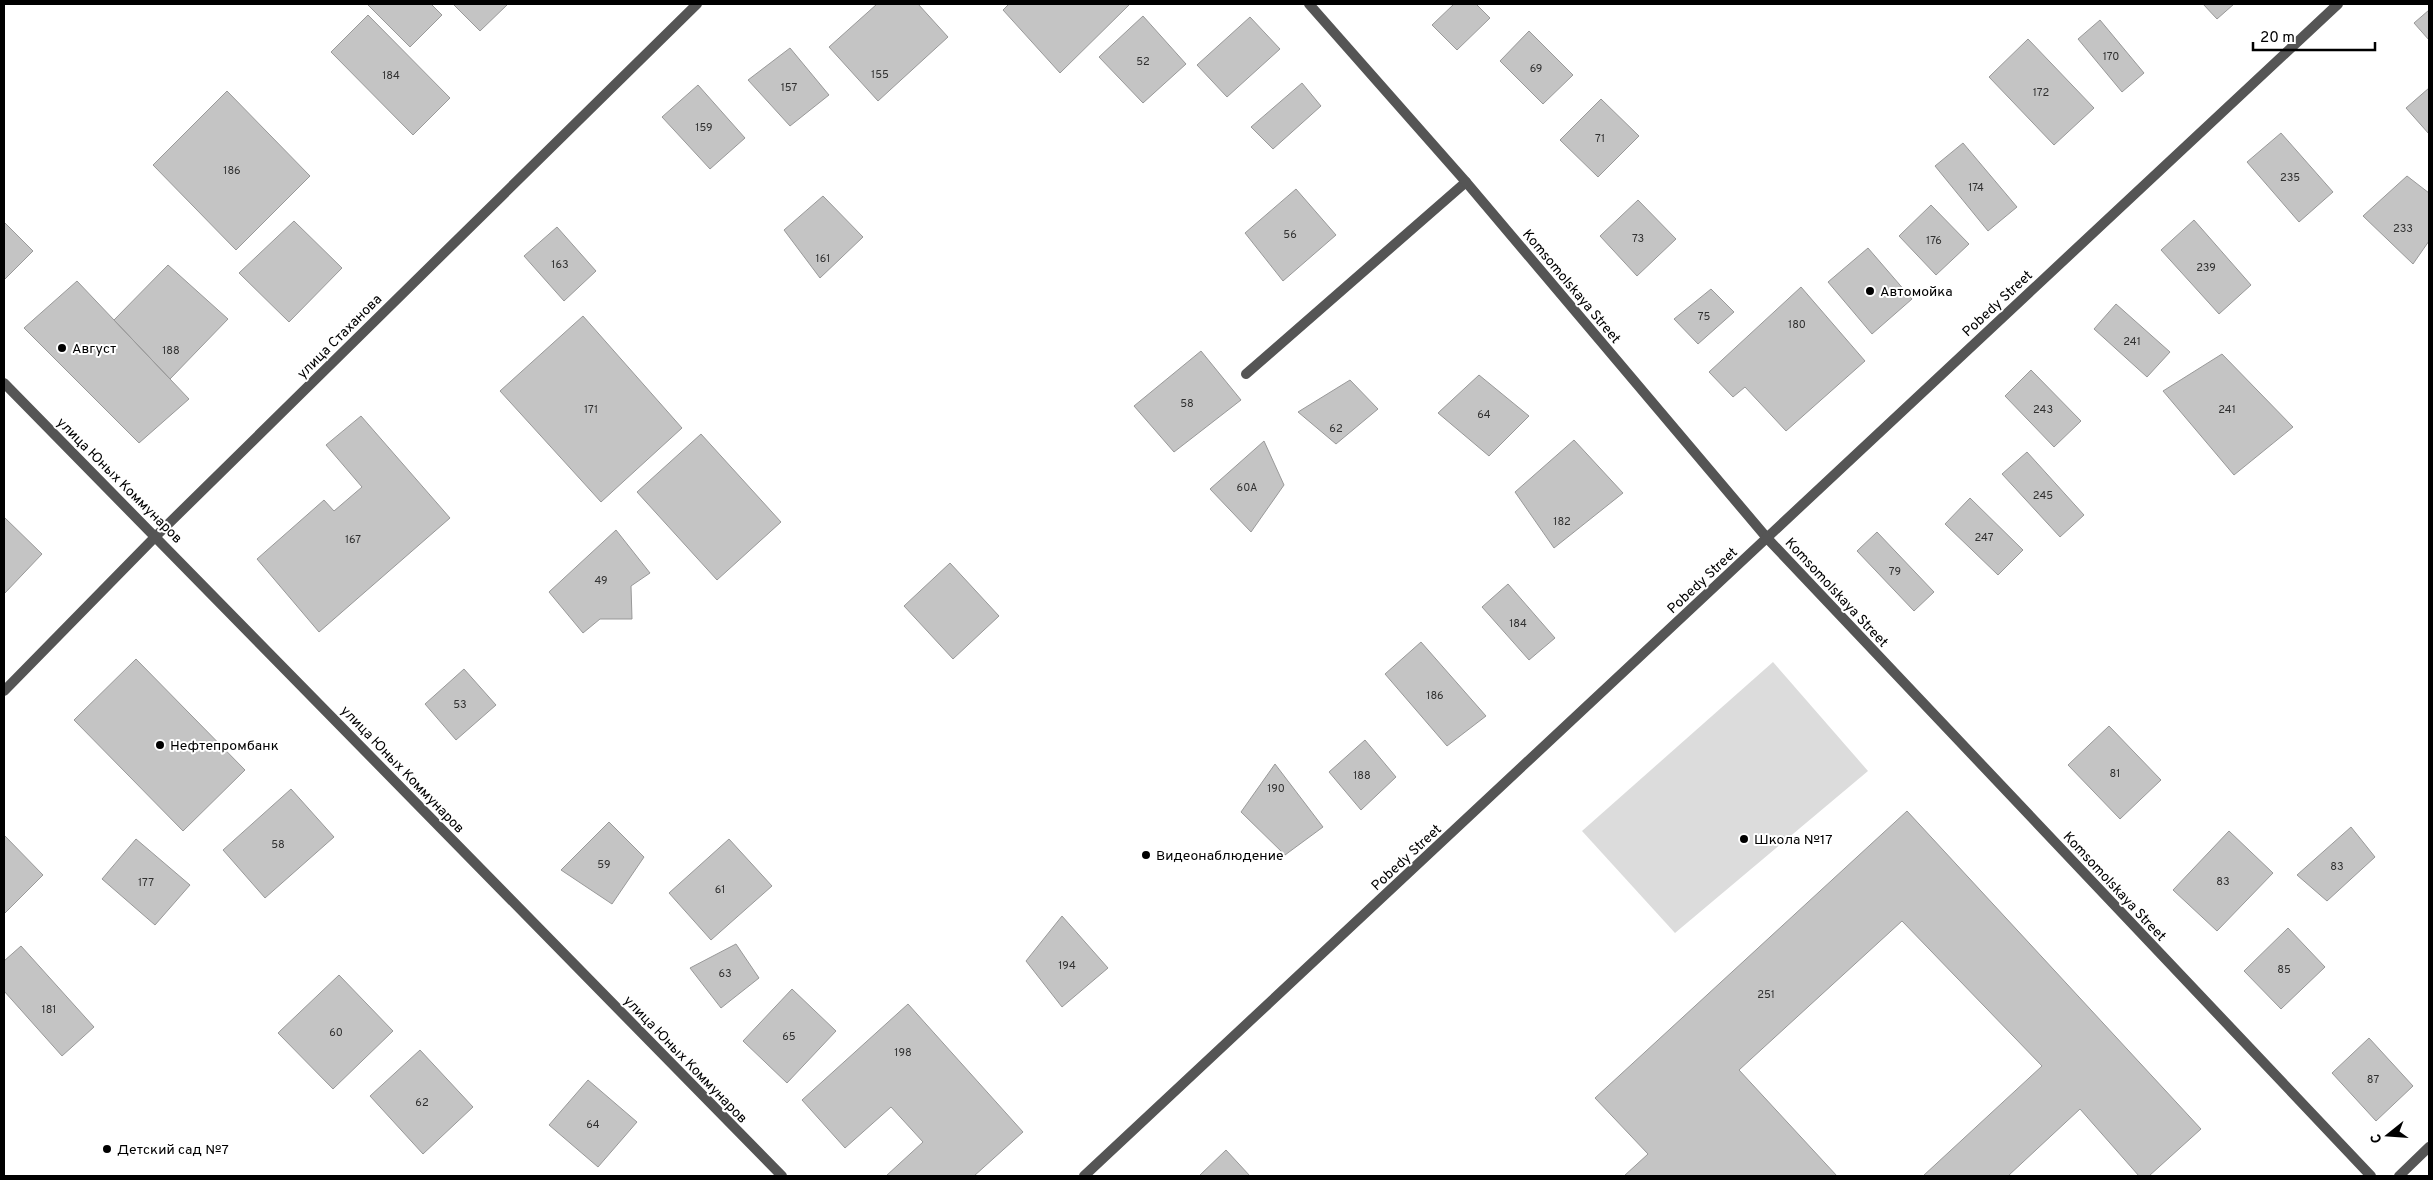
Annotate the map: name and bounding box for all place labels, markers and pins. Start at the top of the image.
place label: Автомойка [1880,284,1953,301]
marker: Автомойка [1864,285,1876,297]
place label: Август [72,341,116,358]
marker: Август [56,342,68,354]
place label: Нефтепромбанк [170,738,279,755]
marker: Нефтепромбанк [154,739,166,751]
place label: Школа №17 [1754,832,1832,849]
marker: Школа №17 [1738,833,1750,845]
place label: Видеонаблюдение [1156,848,1284,865]
marker: Видеонаблюдение [1140,849,1152,861]
place label: Детский сад №7 [117,1142,229,1159]
marker: Детский сад №7 [101,1143,113,1155]

